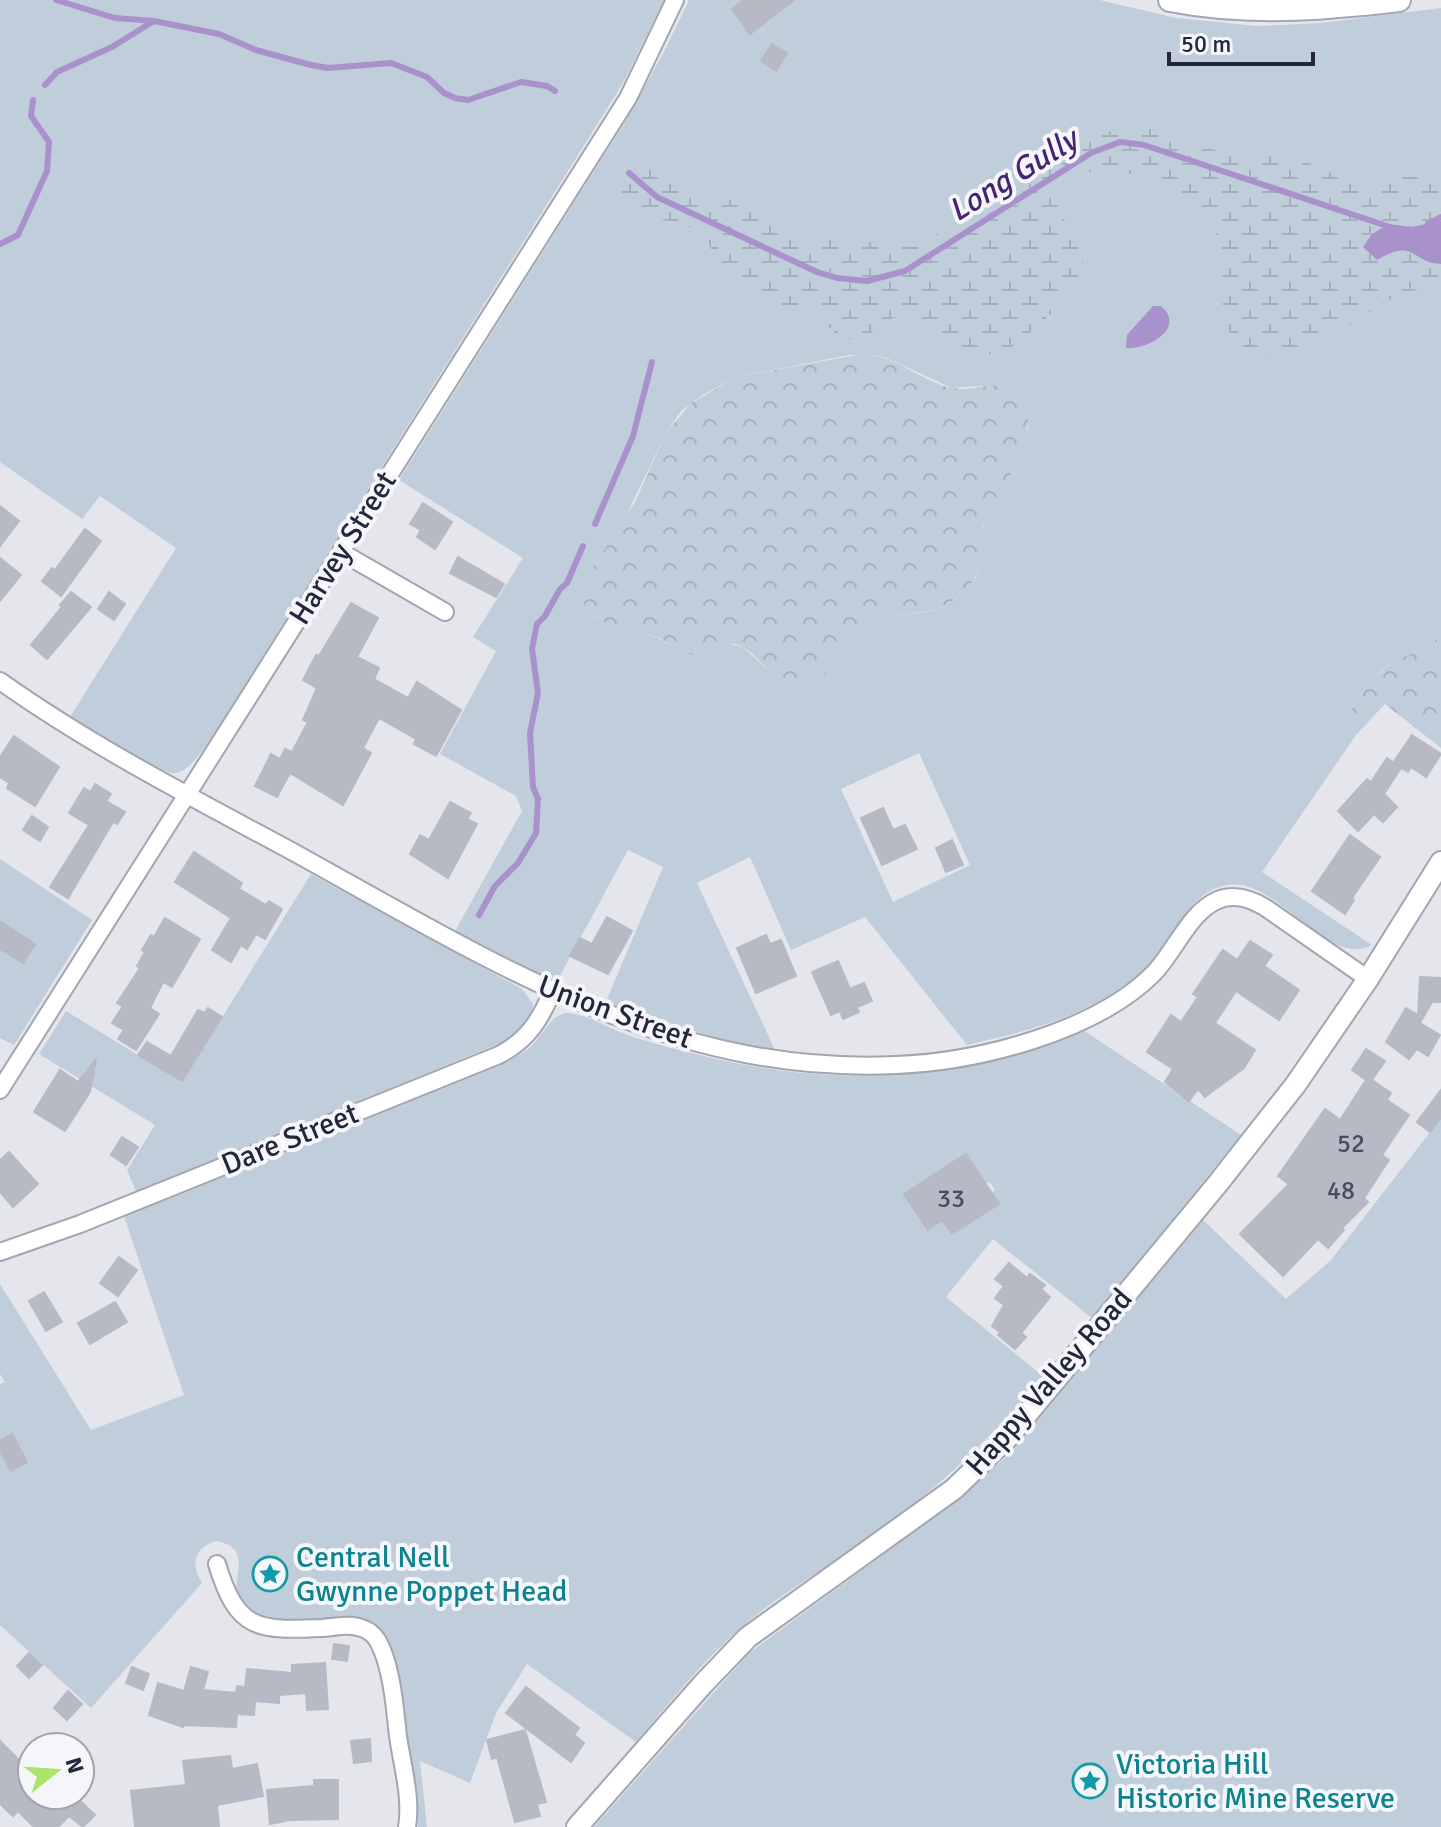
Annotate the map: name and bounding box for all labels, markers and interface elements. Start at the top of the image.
scale bar [1169,16,1313,66]
text: 50 m [1181,29,1231,59]
water label: Long Gully [941,118,1088,230]
street label: Harvey Street [281,464,405,632]
street label: Union Street [533,967,697,1057]
street label: Dare Street [216,1095,364,1183]
house number: 52 [1337,1128,1365,1160]
house number: 48 [1327,1175,1355,1207]
house number: 33 [937,1183,965,1215]
street label: Happy Valley Road [958,1281,1140,1483]
place label: Central Nell Gwynne Poppet Head [296,1539,567,1610]
place icon: Central Nell Gwynne Poppet Head [251,1555,289,1593]
north arrow [16,1731,96,1811]
place label: Victoria Hill Historic Mine Reserve [1116,1746,1395,1817]
text: N [59,1754,90,1777]
place icon: Victoria Hill Historic Mine Reserve [1071,1762,1109,1800]

